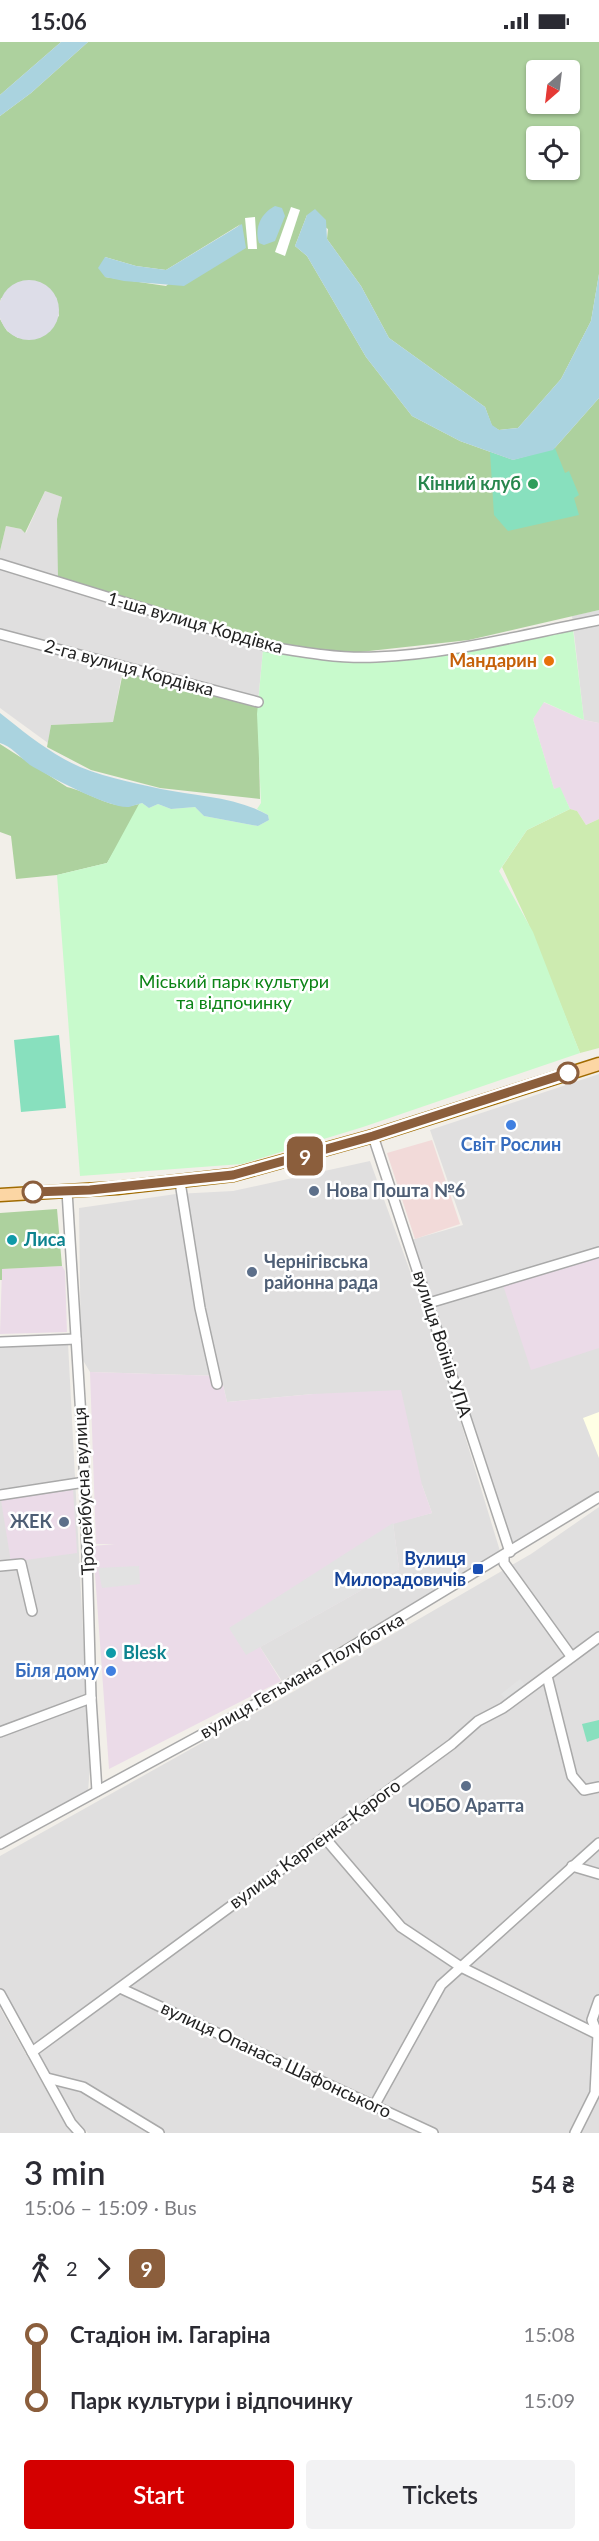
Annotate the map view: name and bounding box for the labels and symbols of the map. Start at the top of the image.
north arrow [526,60,580,114]
place label: Кінний клуб [417,472,521,494]
marker: Кінний клуб [526,477,540,491]
street label: 1-ша вулиця Кордівка [105,586,286,658]
street label: 2-га вулиця Кордівка [42,634,216,700]
place label: Мандарин [449,649,537,671]
marker: Мандарин [542,654,556,668]
park label: Міський парк культури та відпочинку [139,970,329,1013]
unlabelled marker [557,1062,579,1084]
marker: Світ Рослин [504,1118,518,1132]
place label: Світ Рослин [461,1133,561,1155]
line badge: 9 [286,1136,324,1176]
place label: Нова Пошта №6 [326,1179,465,1201]
unlabelled marker [22,1181,44,1203]
marker: Нова Пошта №6 [307,1184,321,1198]
place label: Лиса [23,1228,66,1250]
marker: Лиса [5,1233,19,1247]
place label: Чернігівська районна рада [264,1250,378,1293]
marker: Чернігівська районна рада [245,1265,259,1279]
street label: вулиця Воїнів УПА [409,1267,477,1421]
street label: Тролейбусна вулиця [68,1406,98,1576]
place label: ЖЕК [10,1510,52,1532]
marker: ЖЕК [57,1515,71,1529]
place label: Вулиця Милорадовичів [334,1547,466,1590]
marker: Вулиця Милорадовичів [471,1562,485,1576]
street label: вулиця Гетьмана Полуботка [196,1608,407,1743]
place label: Blesk [123,1641,167,1663]
marker: Blesk [104,1646,118,1660]
place label: Біля дому [15,1659,100,1681]
marker: Біля дому [104,1664,118,1678]
street label: вулиця Карпенка-Карого [224,1774,404,1913]
marker: ЧОБО Аратта [459,1779,473,1793]
place label: ЧОБО Аратта [408,1794,524,1816]
street label: вулиця Опанаса Шафонського [158,1996,395,2122]

